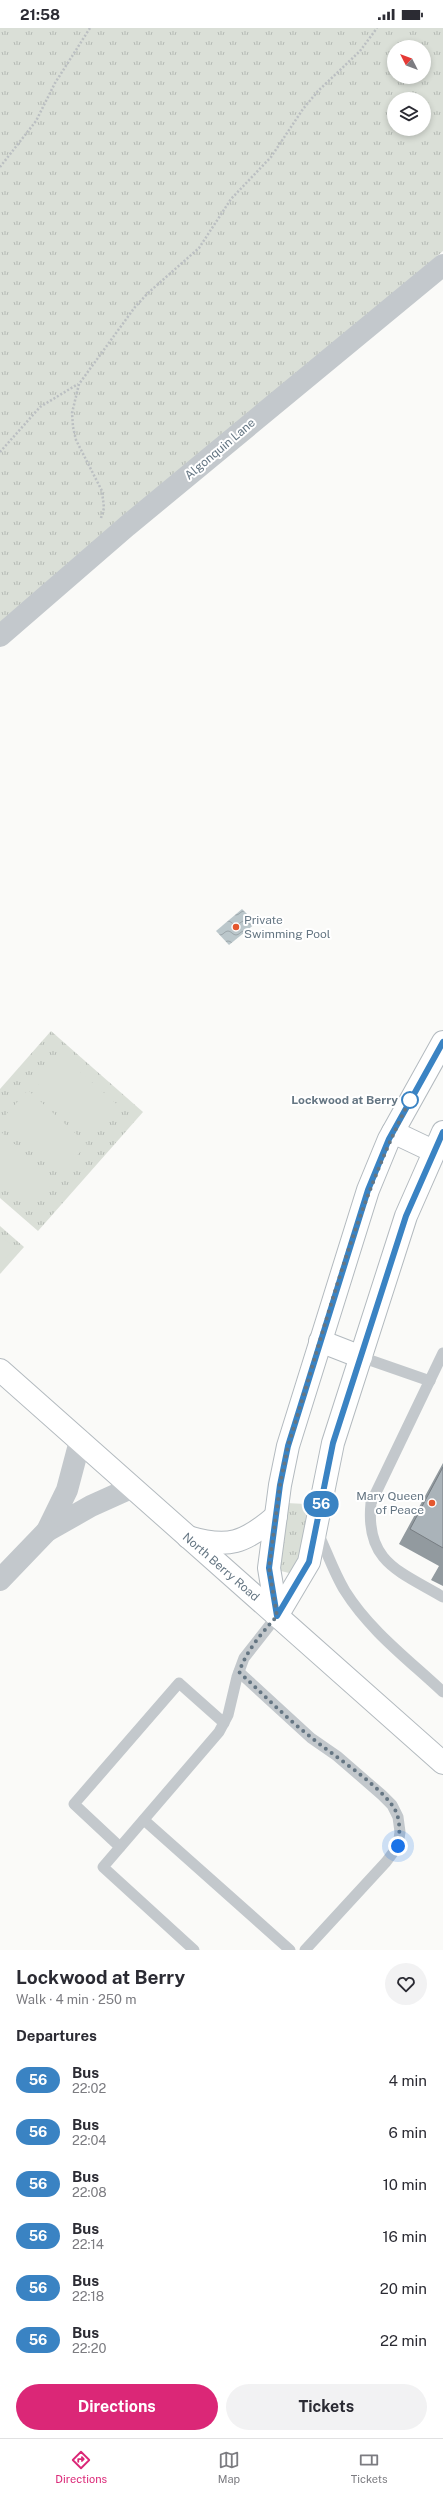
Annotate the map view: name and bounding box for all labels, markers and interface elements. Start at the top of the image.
text: 21:58 [20,6,60,23]
north arrow [387,40,431,84]
map controls [387,40,431,136]
button: layers [387,92,431,136]
street label: Algonquin Lane [182,415,258,482]
place label: Private Swimming Pool [244,913,331,941]
marker: Private Swimming Pool [231,922,241,932]
marker: Lockwood at Berry [401,1091,419,1109]
place label: Lockwood at Berry [291,1093,398,1107]
place label: Mary Queen of Peace [356,1489,424,1517]
line badge: 56 [303,1491,339,1517]
text: 56 [312,1496,330,1512]
marker: Mary Queen of Peace [427,1498,437,1508]
street label: North Berry Road [180,1530,262,1604]
your location [388,1836,408,1856]
button: heart [385,1963,427,2005]
text: Lockwood at Berry [16,1966,185,1988]
text: Walk · 4 min · 250 m [16,1992,136,2007]
text: Departures [16,2027,97,2044]
text: Bus [72,2064,99,2081]
text: 56 [29,2072,47,2088]
text: 4 min [388,2072,427,2089]
text: 22:02 [72,2081,106,2096]
text: Bus [72,2116,99,2133]
text: 56 [29,2124,47,2140]
text: 6 min [389,2124,427,2141]
text: 22:04 [72,2133,107,2148]
text: Bus [72,2168,99,2185]
text: 56 [29,2176,47,2192]
text: 10 min [383,2176,427,2193]
text: 22:08 [72,2185,107,2200]
text: Bus [72,2220,99,2237]
text: 56 [29,2228,47,2244]
text: 16 min [382,2228,427,2245]
text: 22:14 [72,2237,104,2252]
text: Bus [72,2272,99,2289]
text: 56 [29,2280,47,2296]
text: 20 min [380,2280,427,2297]
text: 22:18 [72,2289,104,2304]
text: Bus [72,2324,99,2341]
text: 56 [29,2332,47,2348]
text: 22 min [380,2332,427,2349]
text: 22:20 [72,2341,106,2356]
button: Directions [16,2384,218,2430]
button: Tickets [226,2384,427,2430]
tab: Directions [55,2449,107,2485]
tab: Map [218,2449,240,2485]
tab: Tickets [351,2449,388,2485]

